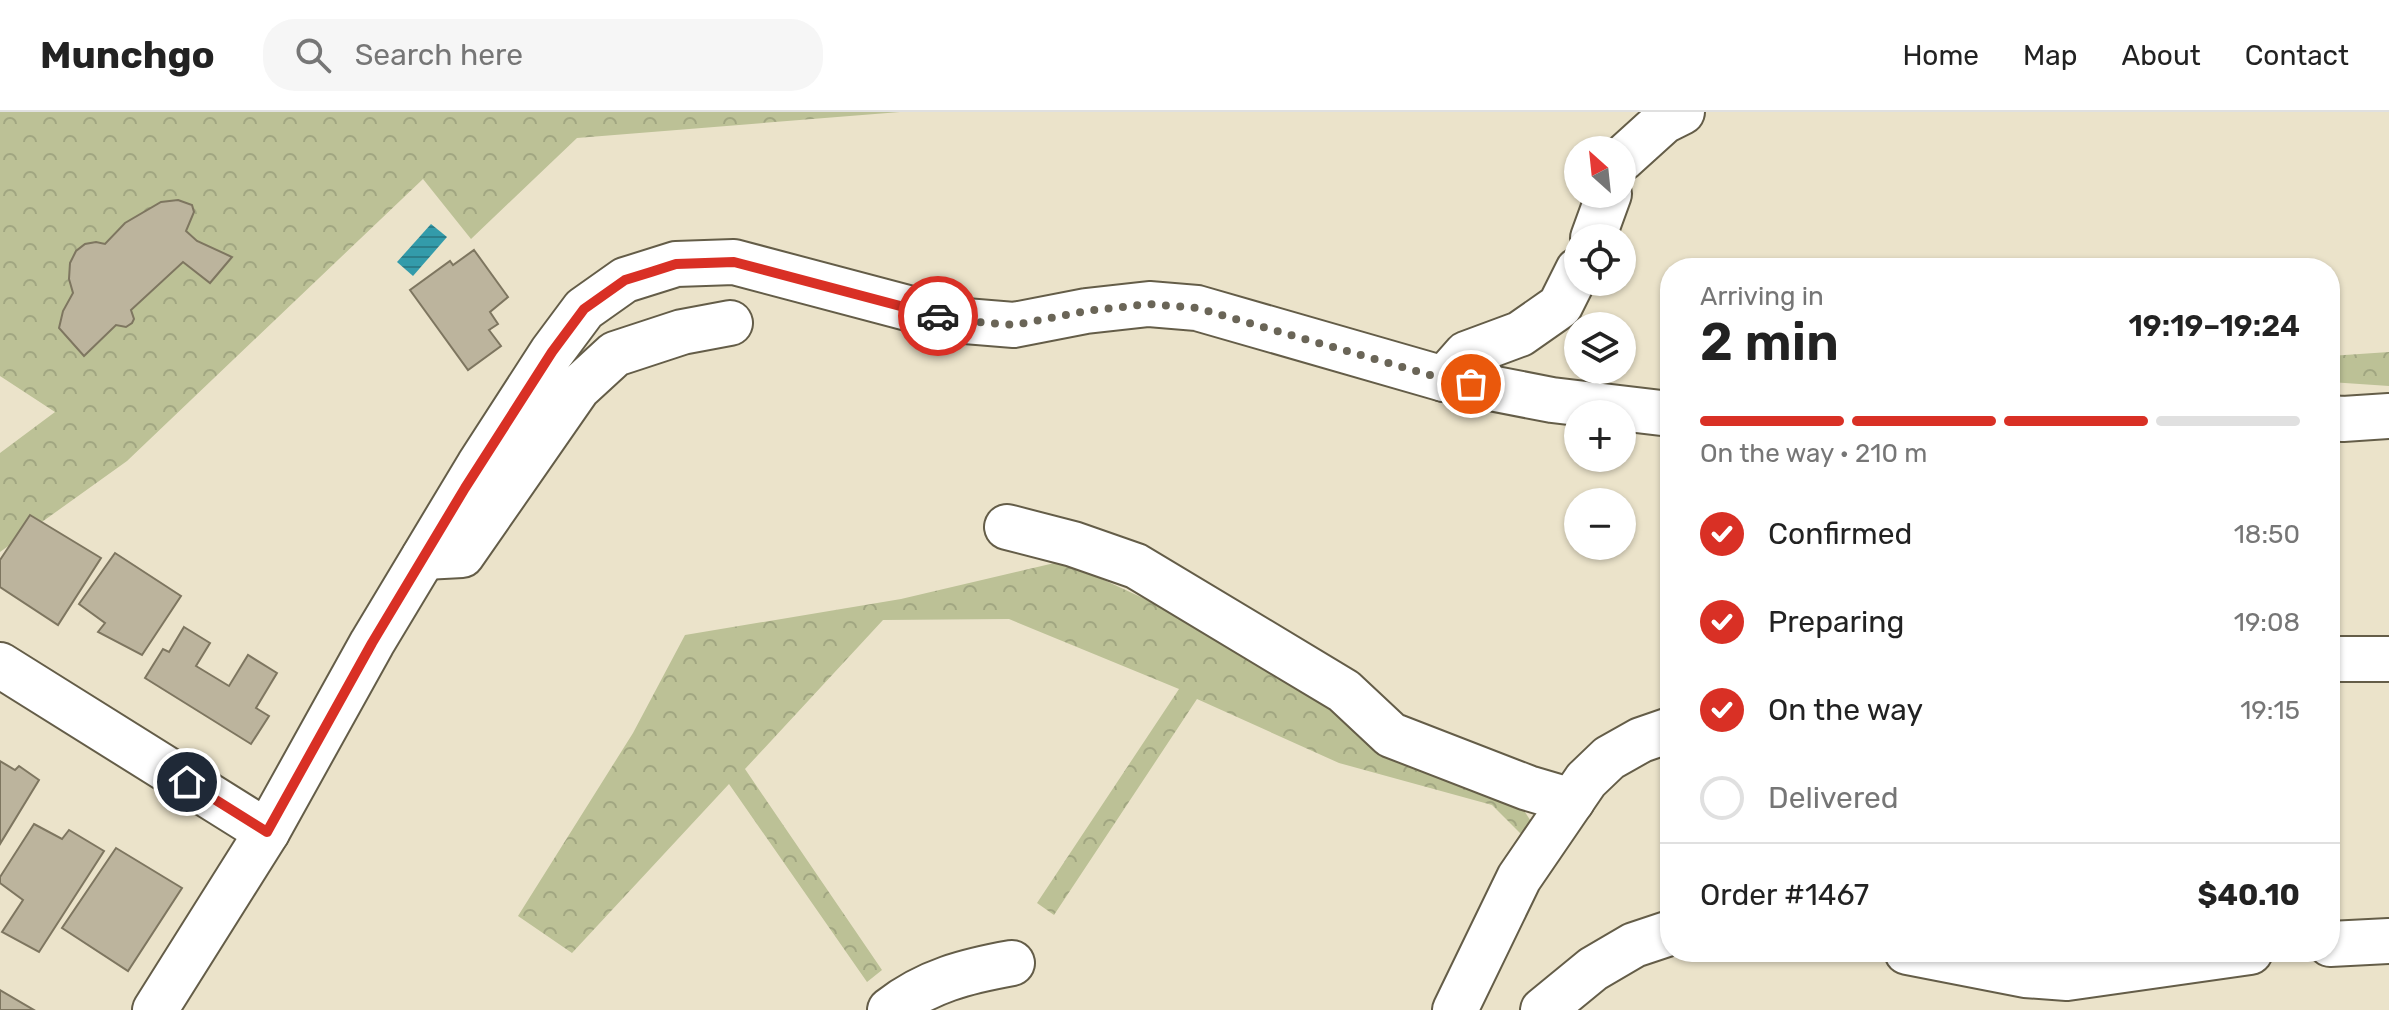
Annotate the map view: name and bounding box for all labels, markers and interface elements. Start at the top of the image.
search box [263,19,823,91]
text: Munchgo [40,32,215,78]
icon: search [291,33,335,77]
text: Search here [355,37,523,73]
text: Home [1902,39,1979,72]
text: Map [2023,39,2077,72]
text: About [2121,39,2201,72]
text: Contact [2245,39,2349,72]
north arrow [1564,136,1636,208]
map controls [1564,136,1636,560]
button: locate [1564,224,1636,296]
courier [898,276,978,356]
text: Arriving in [1700,281,1824,312]
icon: car [916,294,960,338]
text: 19:19–19:24 [2129,308,2300,344]
text: 2 min [1700,311,1839,373]
button: layers [1564,312,1636,384]
pin [1437,350,1505,418]
icon: bag [1449,362,1493,406]
button: + [1564,400,1636,472]
text: On the way · 210 m [1700,438,1927,469]
button: − [1564,488,1636,560]
icon: check [1700,512,1744,556]
text: Confirmed [1768,516,1912,552]
text: 18:50 [2234,519,2300,550]
icon: check [1700,600,1744,644]
text: Preparing [1768,604,1904,640]
text: 19:08 [2234,607,2300,638]
icon: check [1700,688,1744,732]
text: On the way [1768,692,1923,728]
text: 19:15 [2240,695,2300,726]
pin [153,748,221,816]
icon: home [165,760,209,804]
text: Delivered [1768,780,1899,816]
text: Order #1467 [1700,877,1869,913]
text: $40.10 [2197,877,2300,913]

